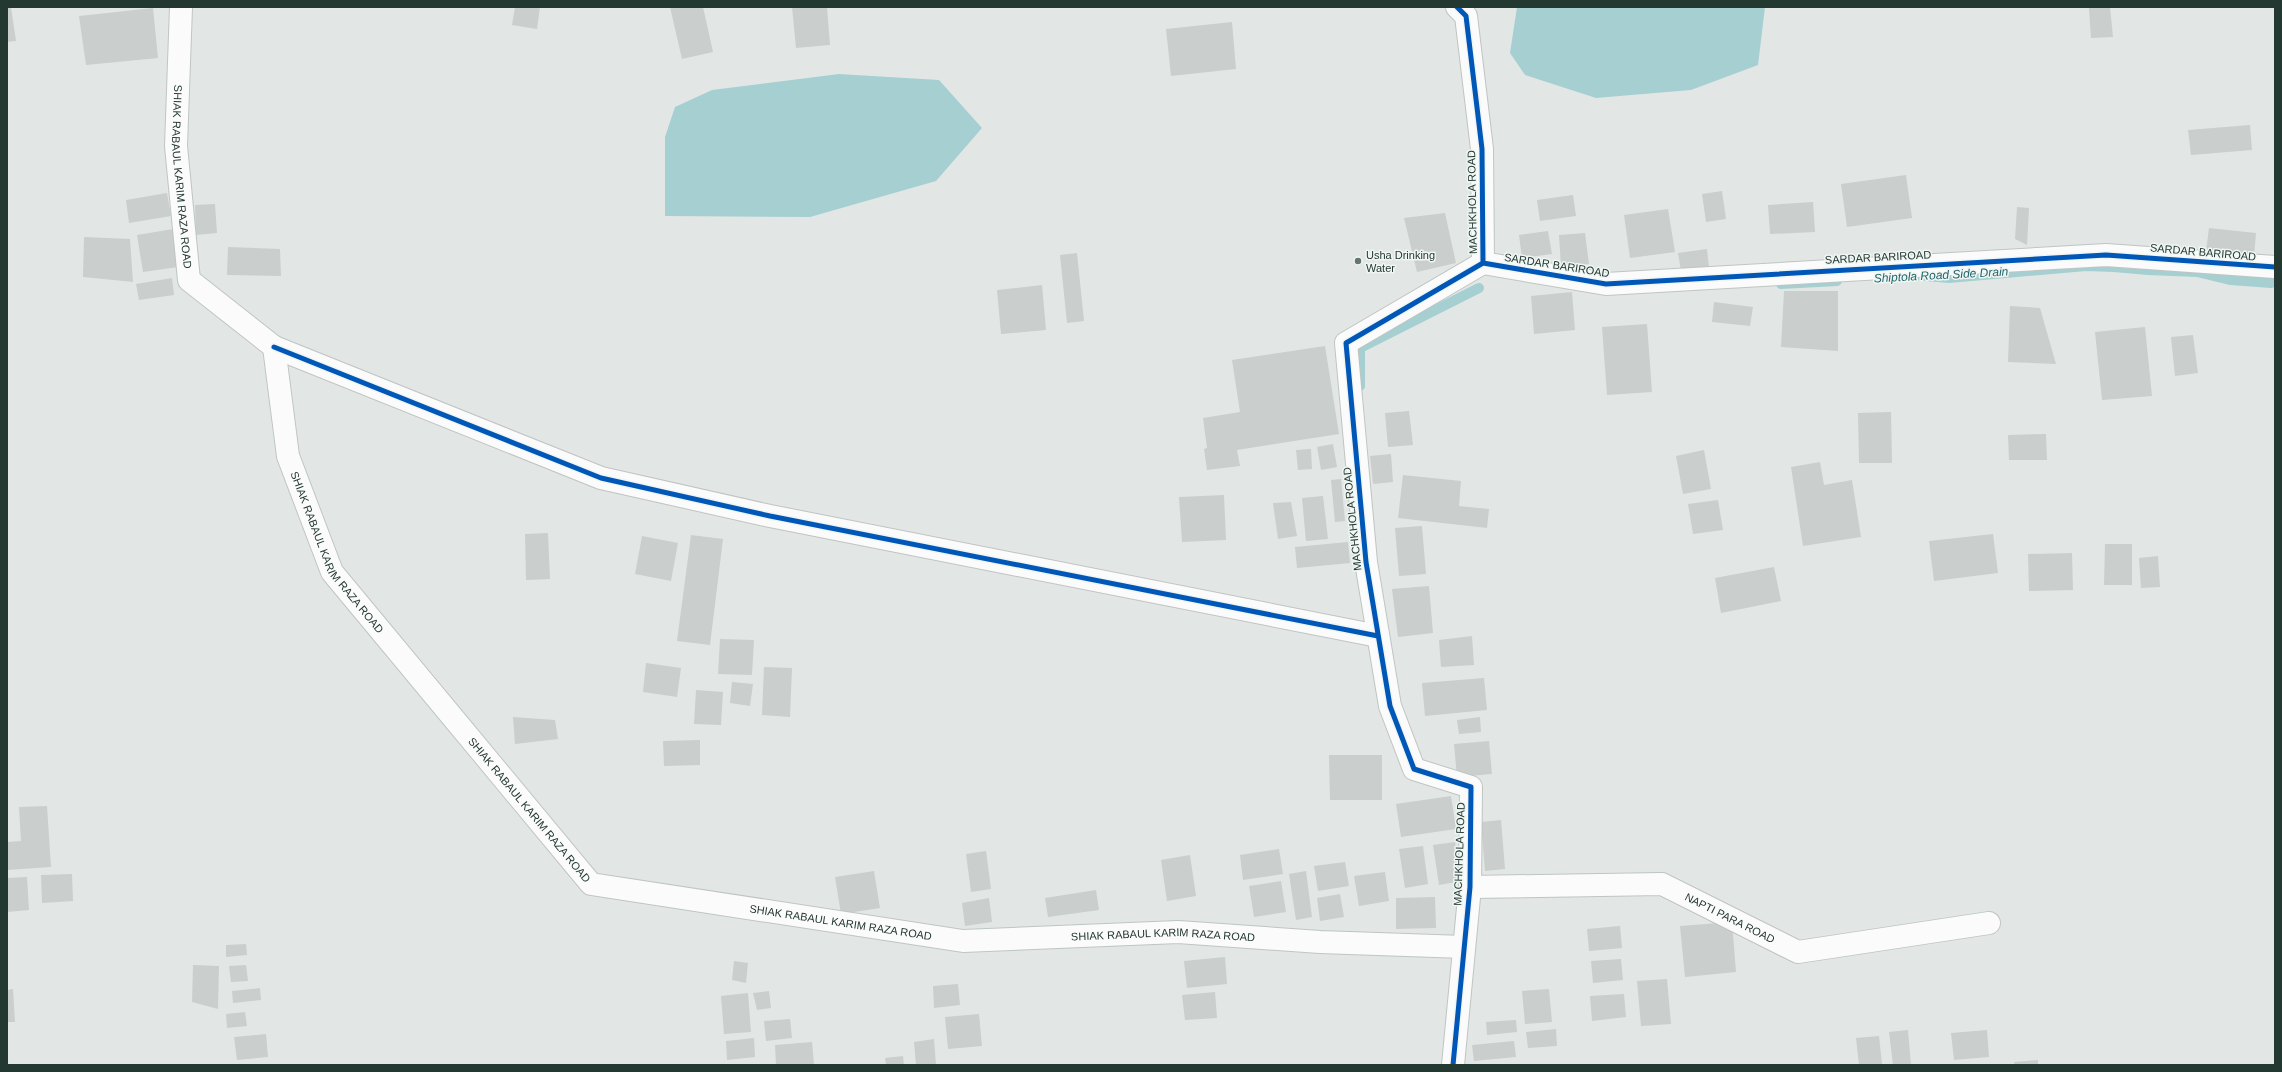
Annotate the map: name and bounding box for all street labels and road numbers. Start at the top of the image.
street label: SHIAK RABAUL KARIM RAZA ROAD [170,85,194,269]
street label: MACHKHOLA ROAD [1465,150,1479,254]
street label: SARDAR BARIROAD [2149,241,2257,263]
street label: SARDAR BARIROAD [1825,248,1931,266]
street label: SARDAR BARIROAD [1504,251,1611,279]
street label: MACHKHOLA ROAD [1341,467,1363,571]
street label: SHIAK RABAUL KARIM RAZA ROAD [288,470,386,635]
street label: SHIAK RABAUL KARIM RAZA ROAD [466,735,593,885]
street label: MACHKHOLA ROAD [1451,802,1467,906]
street label: NAPTI PARA ROAD [1683,890,1777,945]
street label: SHIAK RABAUL KARIM RAZA ROAD [749,902,933,942]
street label: SHIAK RABAUL KARIM RAZA ROAD [1071,926,1256,943]

